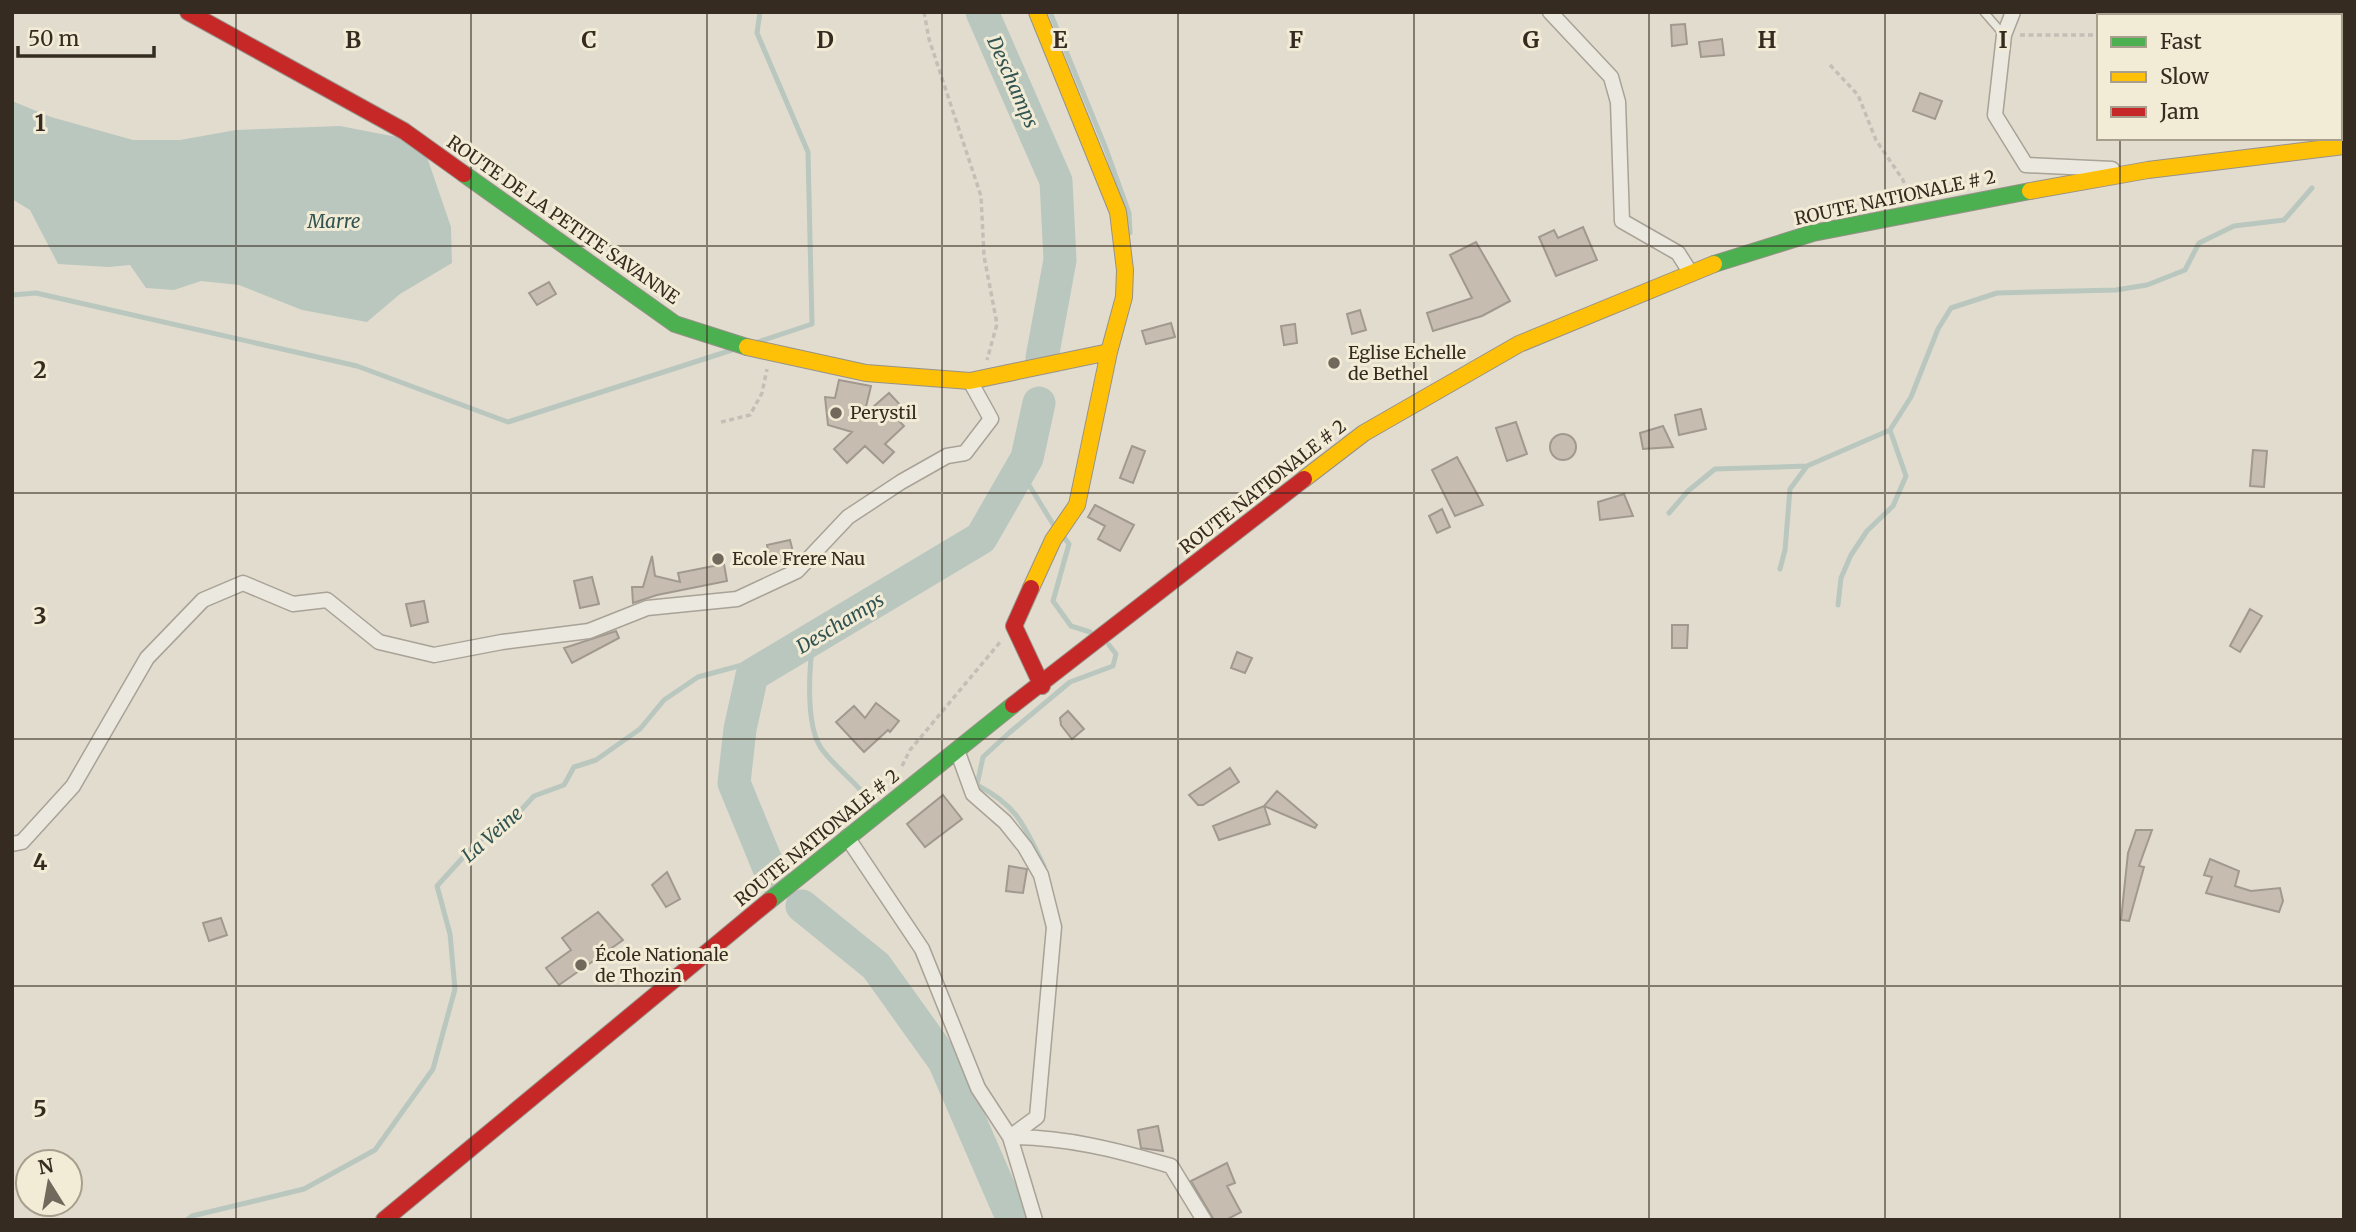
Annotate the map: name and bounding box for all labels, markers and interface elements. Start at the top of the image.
scale bar [18,14,154,58]
legend [2097,14,2342,140]
text: 50 m [28,25,79,52]
text: B [345,25,361,54]
text: C [581,25,597,54]
text: D [816,25,834,54]
text: E [1052,25,1068,54]
text: F [1289,25,1303,54]
text: G [1523,25,1540,54]
text: H [1758,25,1777,54]
text: I [1998,25,2008,54]
text: Fast [2160,28,2202,55]
water label: Deschamps [982,31,1044,132]
text: Slow [2160,63,2209,90]
text: Jam [2159,98,2199,125]
text: 1 [35,108,46,137]
street label: ROUTE DE LA PETITE SAVANNE [443,130,684,309]
street label: ROUTE NATIONALE # 2 [1792,165,1998,230]
water label: Marre [306,209,361,233]
place label: Eglise Echelle de Bethel [1348,341,1466,385]
text: 2 [33,355,47,384]
marker: Eglise Echelle de Bethel [1326,355,1342,371]
place label: Perystil [850,401,917,424]
marker: Perystil [828,405,844,421]
street label: ROUTE NATIONALE # 2 [1175,414,1351,559]
place label: Ecole Frere Nau [732,547,865,570]
marker: Ecole Frere Nau [710,551,726,567]
water label: Deschamps [791,587,888,659]
text: 3 [33,601,47,630]
street label: ROUTE NATIONALE # 2 [730,764,904,911]
water label: La Veine [457,801,528,867]
text: 4 [33,847,48,876]
place label: École Nationale de Thozin [595,943,728,987]
marker: École Nationale de Thozin [573,957,589,973]
text: 5 [33,1094,47,1123]
north arrow [14,1148,84,1218]
text: N [36,1153,55,1180]

